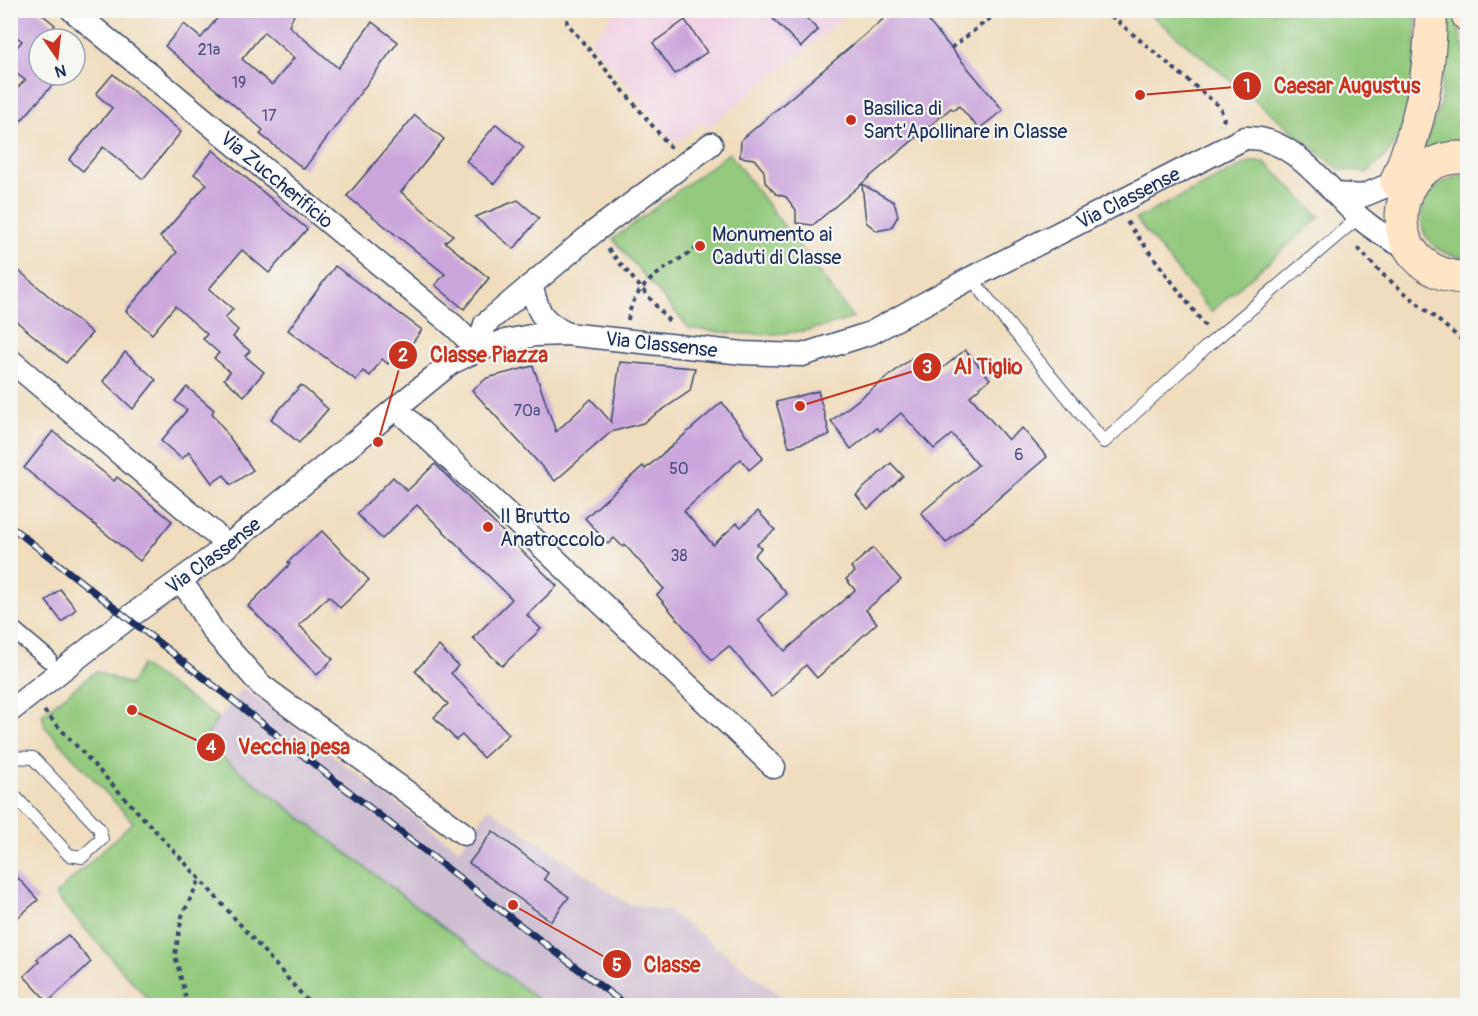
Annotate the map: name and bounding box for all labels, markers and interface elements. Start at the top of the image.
north arrow [27,27,87,87]
house number: 21a [198,40,220,60]
text: N [53,60,68,82]
callout: Caesar Augustus [1232,66,1433,105]
house number: 19 [232,73,246,93]
text: Caesar Augustus [1274,73,1421,100]
text: 1 [1243,75,1251,98]
place label: Basilica di Sant'Apollinare in Classe [863,96,1067,144]
house number: 17 [262,106,277,126]
marker: Basilica di Sant'Apollinare in Classe [844,113,858,127]
street label: Via Zuccherificio [215,126,339,234]
street label: Via Classense [1072,161,1184,235]
place label: Monumento ai Caduti di Classe [712,222,841,270]
marker: Monumento ai Caduti di Classe [693,239,707,253]
street label: Via Classense [604,326,719,363]
callout: Classe Piazza [388,335,560,374]
text: Classe Piazza [430,342,548,369]
text: 2 [398,344,408,367]
callout: Al Tiglio [912,347,1035,386]
text: Al Tiglio [953,354,1023,381]
text: 3 [922,356,932,379]
house number: 70a [514,401,540,421]
house number: 6 [1014,445,1024,465]
house number: 50 [669,459,689,479]
place label: Il Brutto Anatroccolo [500,504,605,552]
street label: Via Classense [161,512,266,600]
marker: Il Brutto Anatroccolo [481,520,495,534]
house number: 38 [671,546,688,566]
callout: Vecchia pesa [196,727,362,766]
text: Vecchia pesa [238,734,350,761]
text: 4 [206,736,217,759]
callout: Classe [602,945,713,984]
text: Classe [644,952,701,979]
text: 5 [612,954,622,977]

